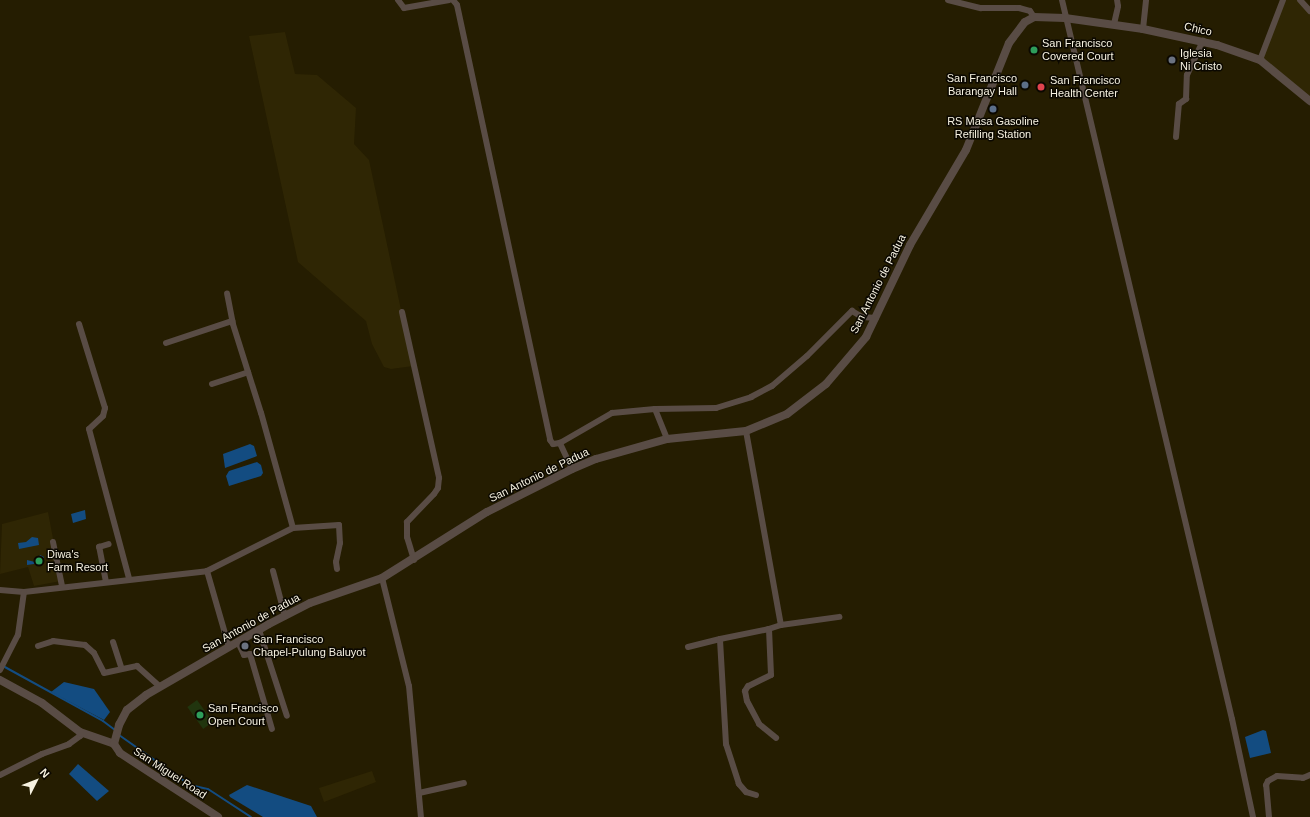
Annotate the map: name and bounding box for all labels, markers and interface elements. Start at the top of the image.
street label: Chico [1183,19,1213,39]
place label: San Francisco Covered Court [1042,37,1114,63]
marker: San Francisco Covered Court [1029,45,1039,55]
place label: Iglesia Ni Cristo [1180,47,1222,73]
marker: Iglesia Ni Cristo [1167,55,1177,65]
place label: San Francisco Barangay Hall [947,72,1017,98]
place label: San Francisco Health Center [1050,74,1120,100]
marker: San Francisco Barangay Hall [1020,80,1030,90]
marker: San Francisco Health Center [1035,81,1047,93]
marker: RS Masa Gasoline Refilling Station [988,104,998,114]
place label: RS Masa Gasoline Refilling Station [947,115,1039,141]
street label: San Antonio de Padua [847,232,909,336]
street label: San Antonio de Padua [487,445,591,505]
place label: Diwa's Farm Resort [47,548,108,574]
marker: Diwa's Farm Resort [34,556,44,566]
street label: San Antonio de Padua [200,591,302,655]
place label: San Francisco Chapel-Pulung Baluyot [253,633,366,659]
marker: San Francisco Chapel-Pulung Baluyot [240,641,250,651]
place label: San Francisco Open Court [208,702,278,728]
marker: San Francisco Open Court [195,710,205,720]
street label: San Miguel Road [131,744,209,802]
north arrow [16,761,56,801]
text: N [38,766,52,780]

